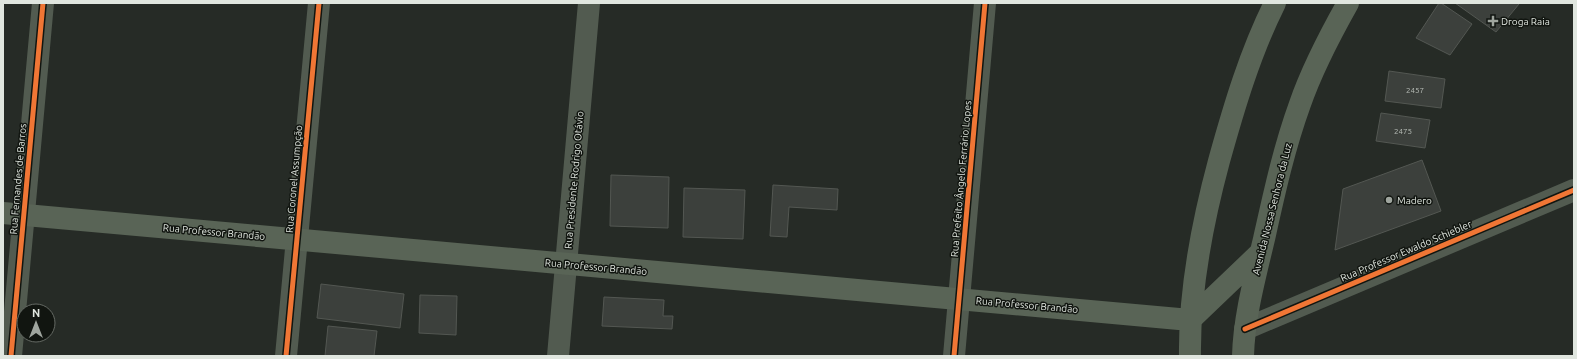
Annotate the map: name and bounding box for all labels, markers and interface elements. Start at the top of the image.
marker: Droga Raia [1488,16,1498,26]
place label: Droga Raia [1501,16,1550,27]
house number: 2457 [1406,86,1424,95]
street label: Rua Prefeito Ângelo Ferrário Lopes [948,100,973,258]
street label: Rua Presidente Rodrigo Otávio [562,111,586,249]
street label: Rua Fernandes de Barros [8,123,28,235]
street label: Rua Coronel Assumpção [284,124,304,233]
house number: 2475 [1394,127,1412,136]
street label: Avenida Nossa Senhora da Luz [1250,142,1294,276]
marker: Madero [1384,195,1394,205]
place label: Madero [1397,195,1432,206]
street label: Rua Professor Ewaldo Schiebler [1339,218,1473,284]
street label: Rua Professor Brandão [162,222,266,242]
street label: Rua Professor Brandão [544,257,648,277]
street label: Rua Professor Brandão [975,295,1079,315]
north arrow [16,303,56,343]
text: N [32,307,40,319]

